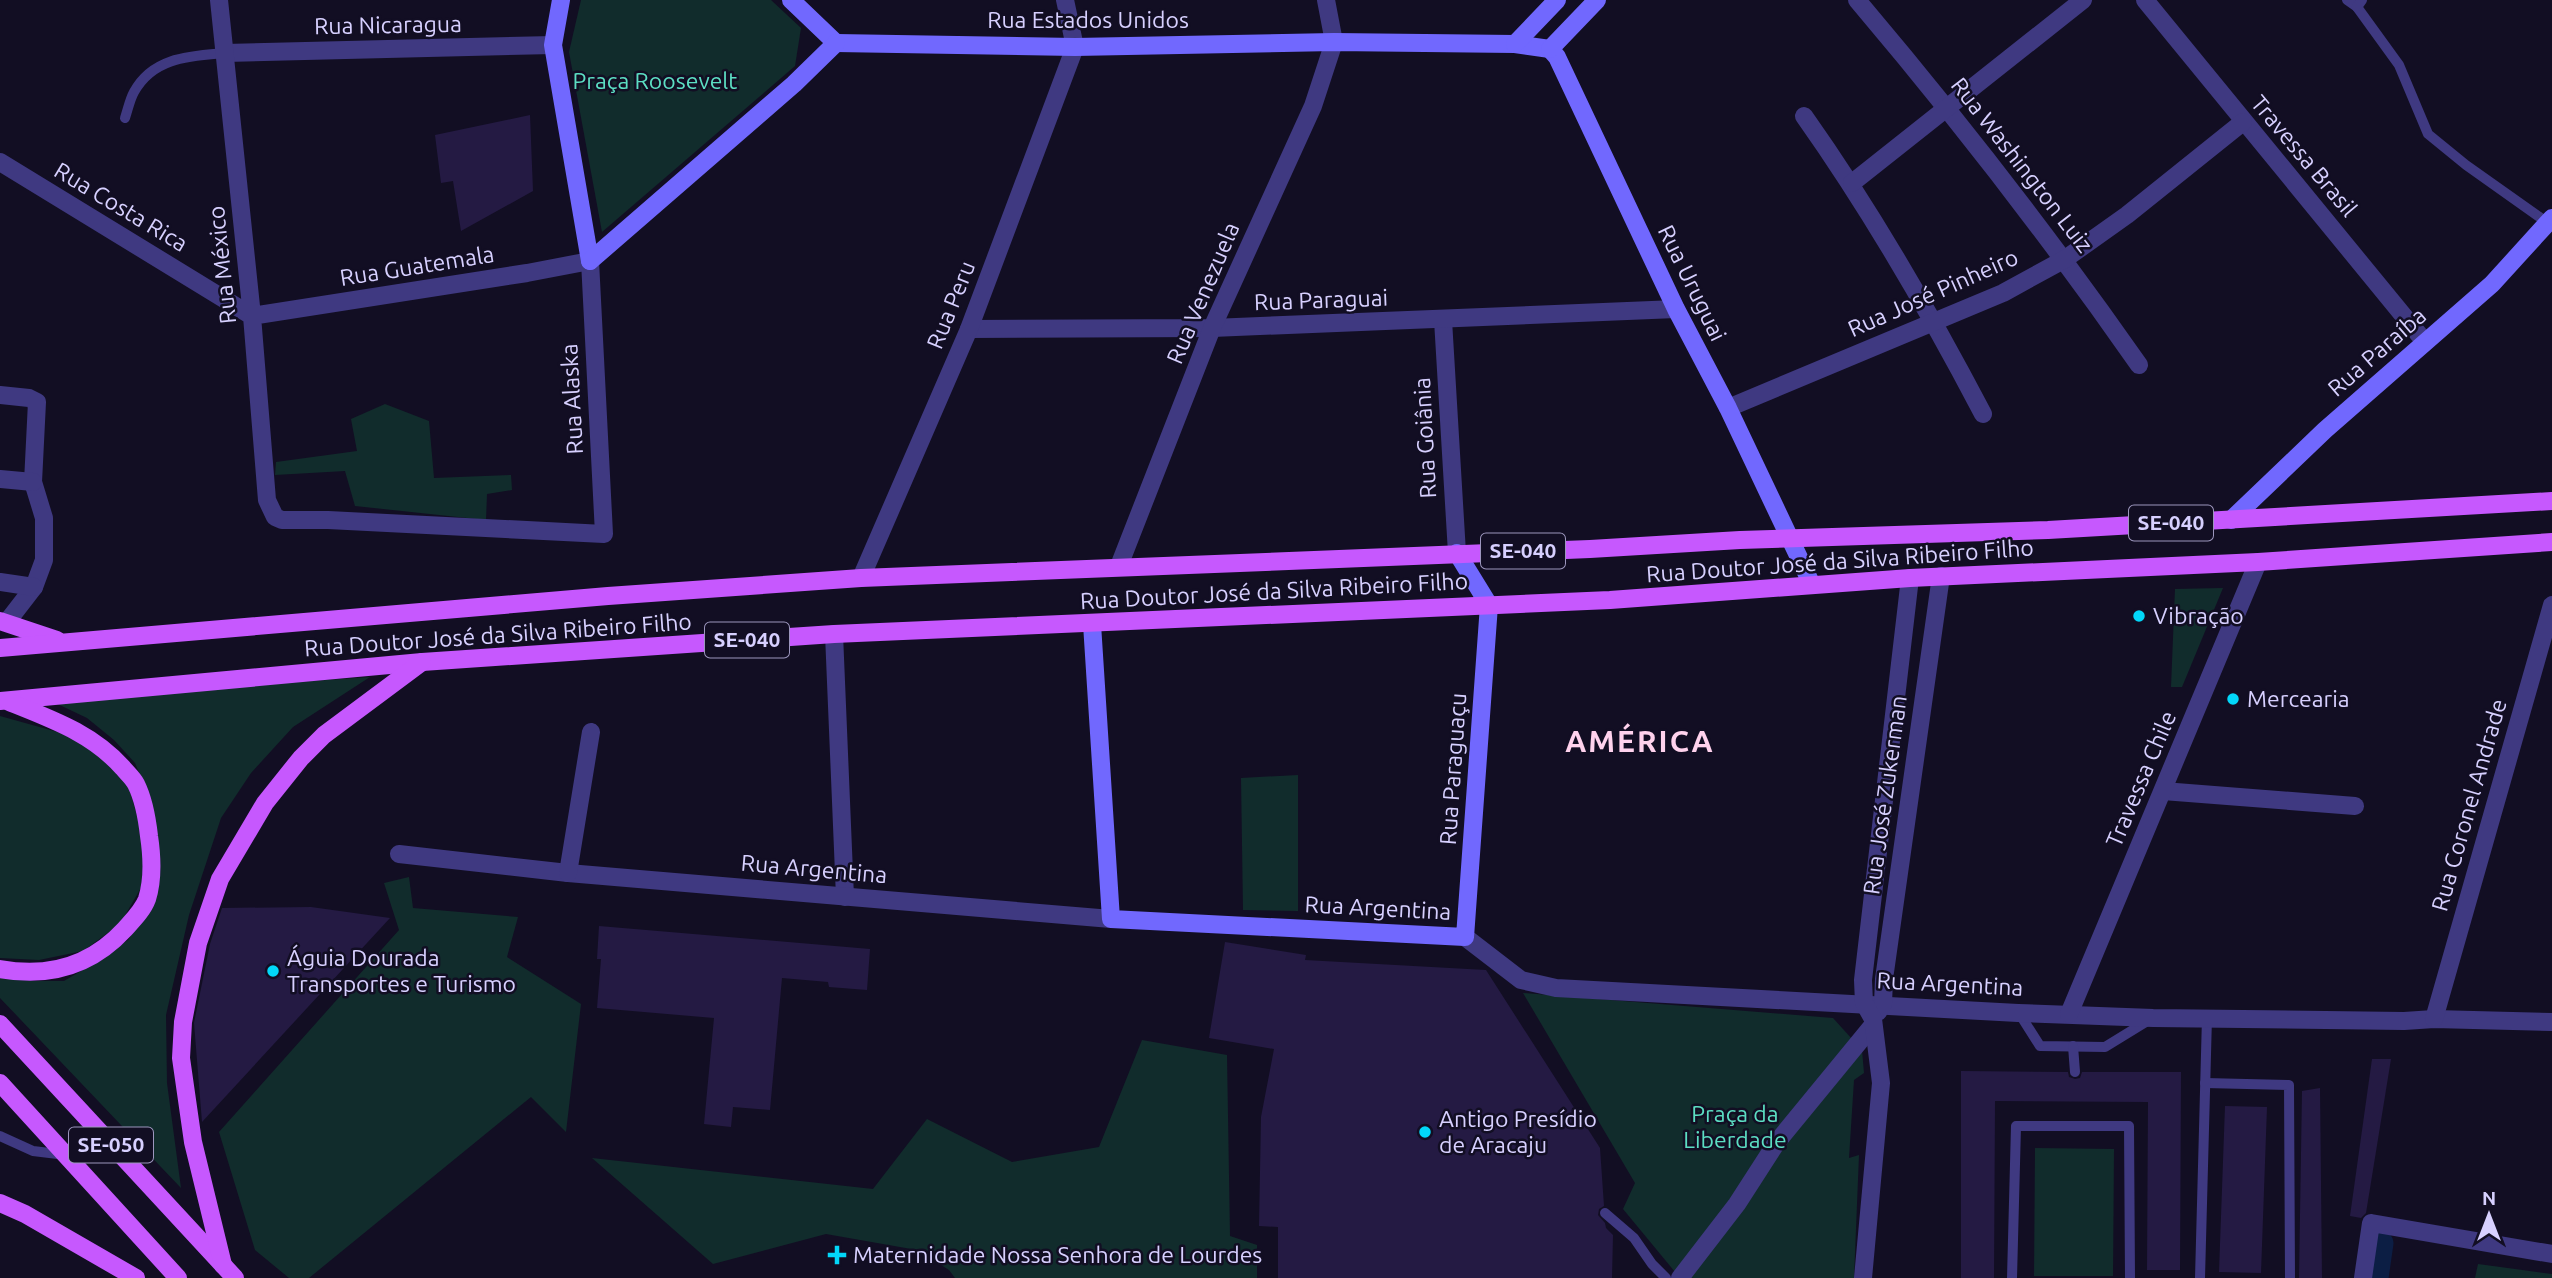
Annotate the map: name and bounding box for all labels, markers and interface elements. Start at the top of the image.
street label: Rua Estados Unidos [987,7,1189,32]
street label: Rua Nicaragua [314,11,462,38]
park label: Praça Roosevelt [573,68,737,93]
street label: Rua Washington Luiz [1947,73,2098,257]
street label: Travessa Brasil [2247,90,2362,221]
street label: Rua Costa Rica [50,157,192,256]
street label: Rua México [203,205,240,325]
street label: Rua Venezuela [1162,218,1244,367]
street label: Rua Uruguai [1654,221,1731,345]
street label: Rua Guatemala [338,241,496,290]
street label: Rua José Pinheiro [1844,244,2022,341]
street label: Rua Peru [922,257,979,352]
street label: Rua Paraguai [1253,285,1388,314]
street label: Rua Paraíba [2323,302,2431,401]
street label: Rua Alaska [556,343,587,455]
street label: Rua Goiânia [1409,377,1440,499]
road number: SE-040 [2129,505,2213,540]
road number: SE-040 [1481,534,1565,568]
street label: Rua Doutor José da Silva Ribeiro Filho [1645,534,2035,587]
street label: Rua Doutor José da Silva Ribeiro Filho [1079,568,1469,613]
place label: Vibração [2153,603,2244,628]
street label: Rua Doutor José da Silva Ribeiro Filho [303,608,693,661]
marker: Vibração [2131,608,2147,624]
road number: SE-040 [705,622,789,658]
place label: Mercearia [2247,686,2350,711]
marker: Mercearia [2225,691,2241,707]
street label: Rua Paraguaçu [1435,692,1470,846]
street label: Rua José Zukerman [1858,694,1911,896]
street label: Rua Coronel Andrade [2426,696,2511,914]
street label: Travessa Chile [2101,707,2180,850]
district label: AMÉRICA [1565,723,1715,758]
street label: Rua Argentina [740,850,888,887]
street label: Rua Argentina [1304,891,1452,924]
place label: Águia Dourada Transportes e Turismo [287,944,516,996]
marker: Águia Dourada Transportes e Turismo [265,963,281,979]
street label: Rua Argentina [1876,967,2024,1000]
park label: Praça da Liberdade [1683,1101,1787,1152]
place label: Antigo Presídio de Aracaju [1439,1106,1597,1157]
marker: Antigo Presídio de Aracaju [1417,1124,1433,1140]
road number: SE-050 [69,1128,153,1162]
north arrow [2454,1180,2524,1250]
text: N [2482,1187,2496,1209]
place label: Maternidade Nossa Senhora de Lourdes [853,1242,1262,1267]
marker: Maternidade Nossa Senhora de Lourdes [827,1245,847,1265]

